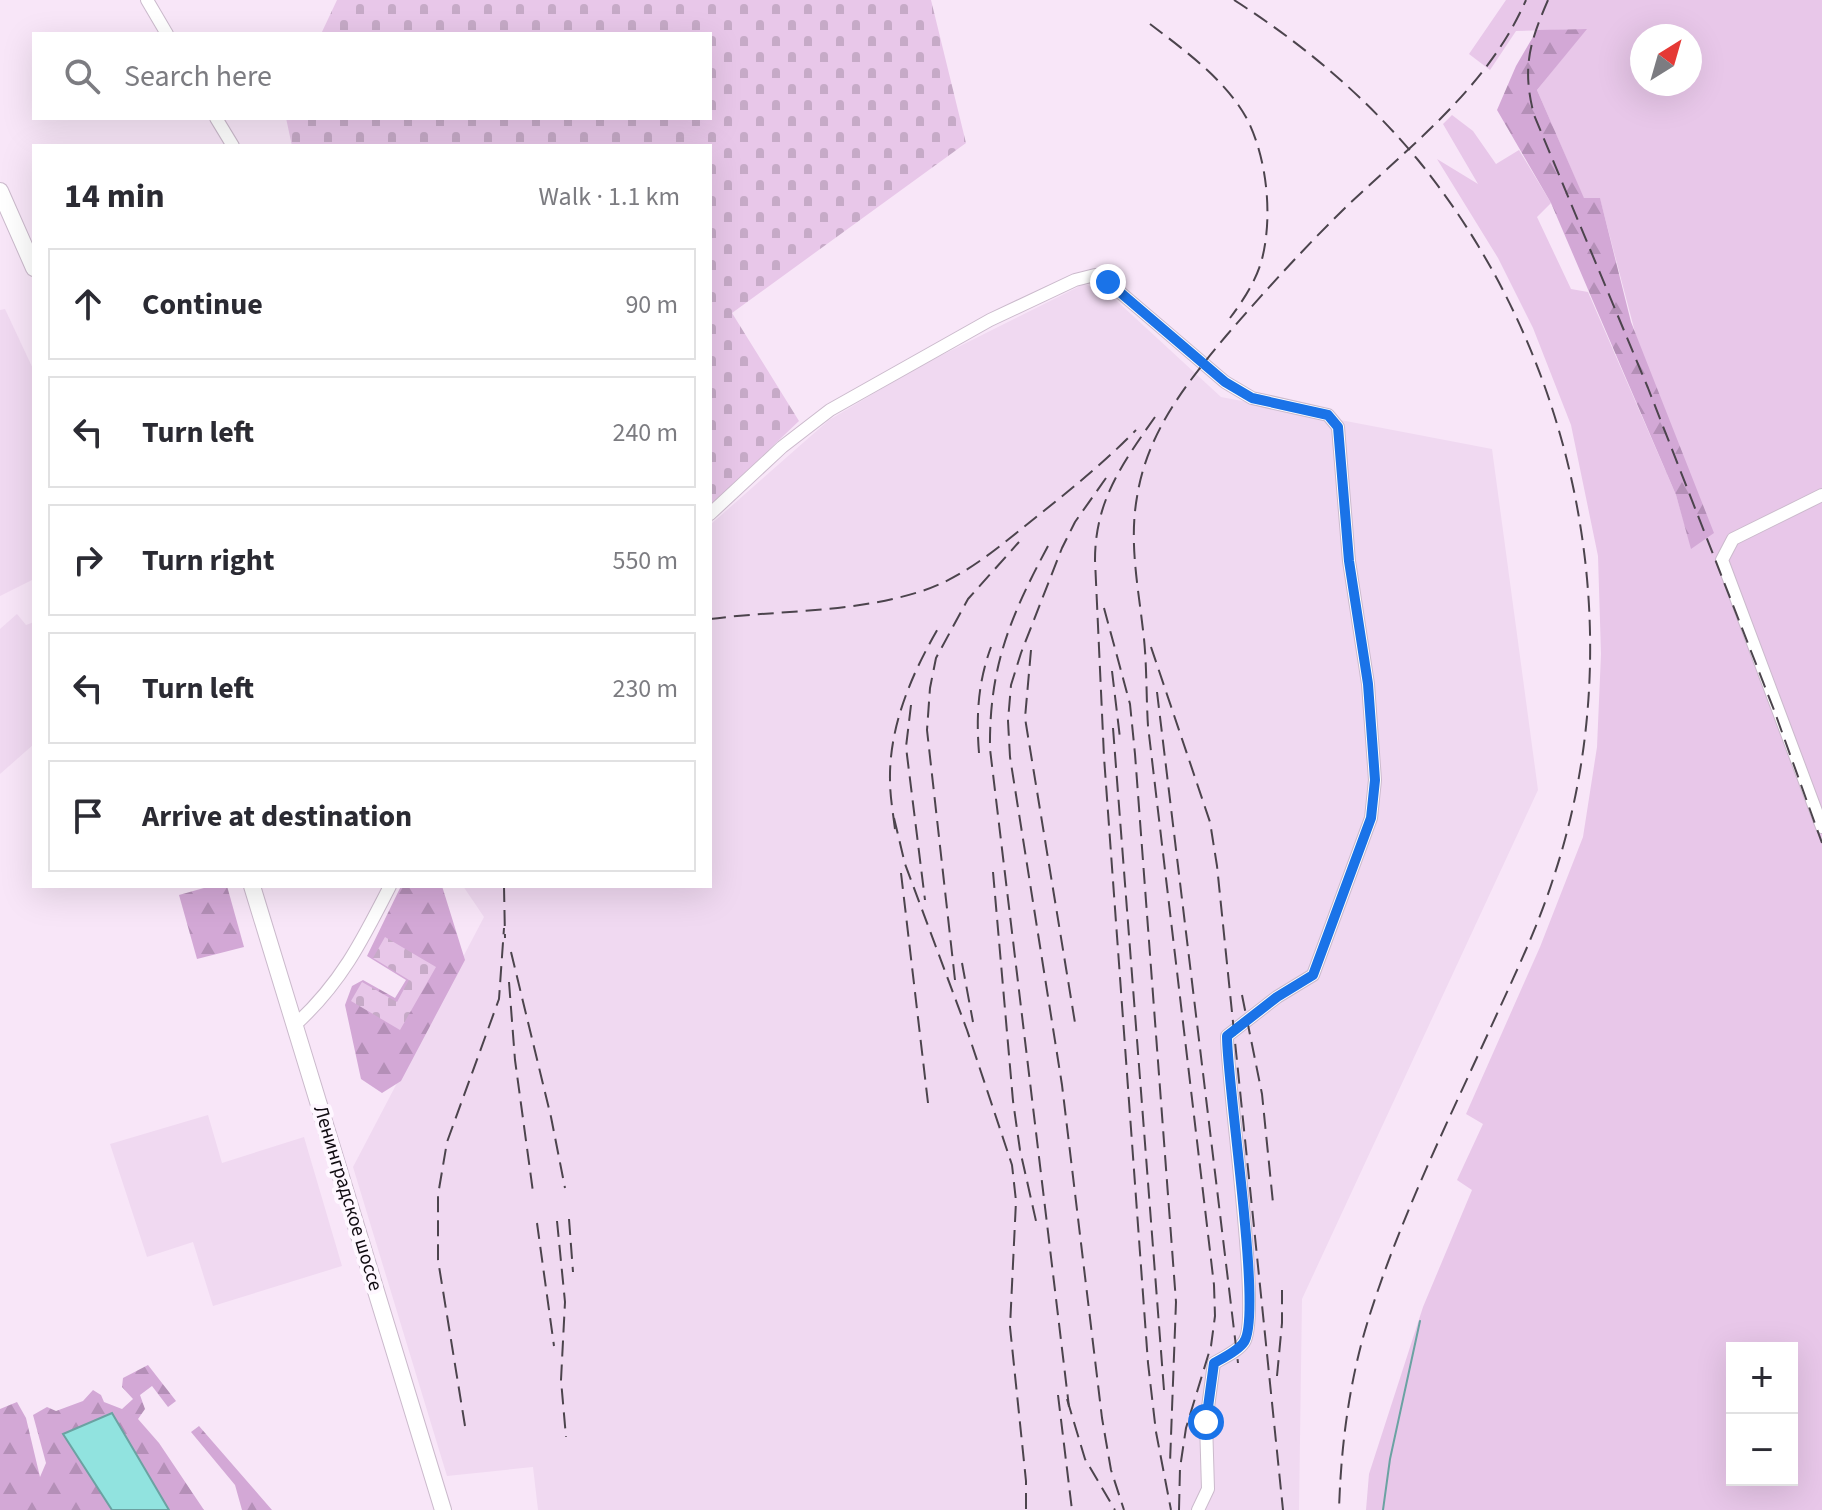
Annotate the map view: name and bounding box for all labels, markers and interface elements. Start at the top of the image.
north arrow [1630,24,1702,96]
search box [32,32,712,120]
icon: search [60,54,104,98]
text: Search here [124,55,272,98]
text: 14 min [64,172,165,221]
text: Walk · 1.1 km [539,178,680,215]
route end [1090,264,1126,300]
icon: ahead [66,282,110,326]
text: Continue [142,283,263,326]
text: 90 m [625,286,678,323]
icon: left [66,410,110,454]
text: Turn left [142,411,254,454]
text: 240 m [612,414,678,451]
icon: right [66,538,110,582]
text: Turn right [142,539,274,582]
text: 550 m [612,542,678,579]
icon: left [66,666,110,710]
text: Turn left [142,667,254,710]
text: 230 m [612,670,678,707]
icon: arrive [66,794,110,838]
text: Arrive at destination [142,795,412,838]
street label: Ленинградское шоссе [306,1102,390,1294]
map controls [1726,1342,1798,1486]
button: + [1726,1342,1798,1414]
route start [1188,1404,1224,1440]
button: − [1726,1414,1798,1486]

